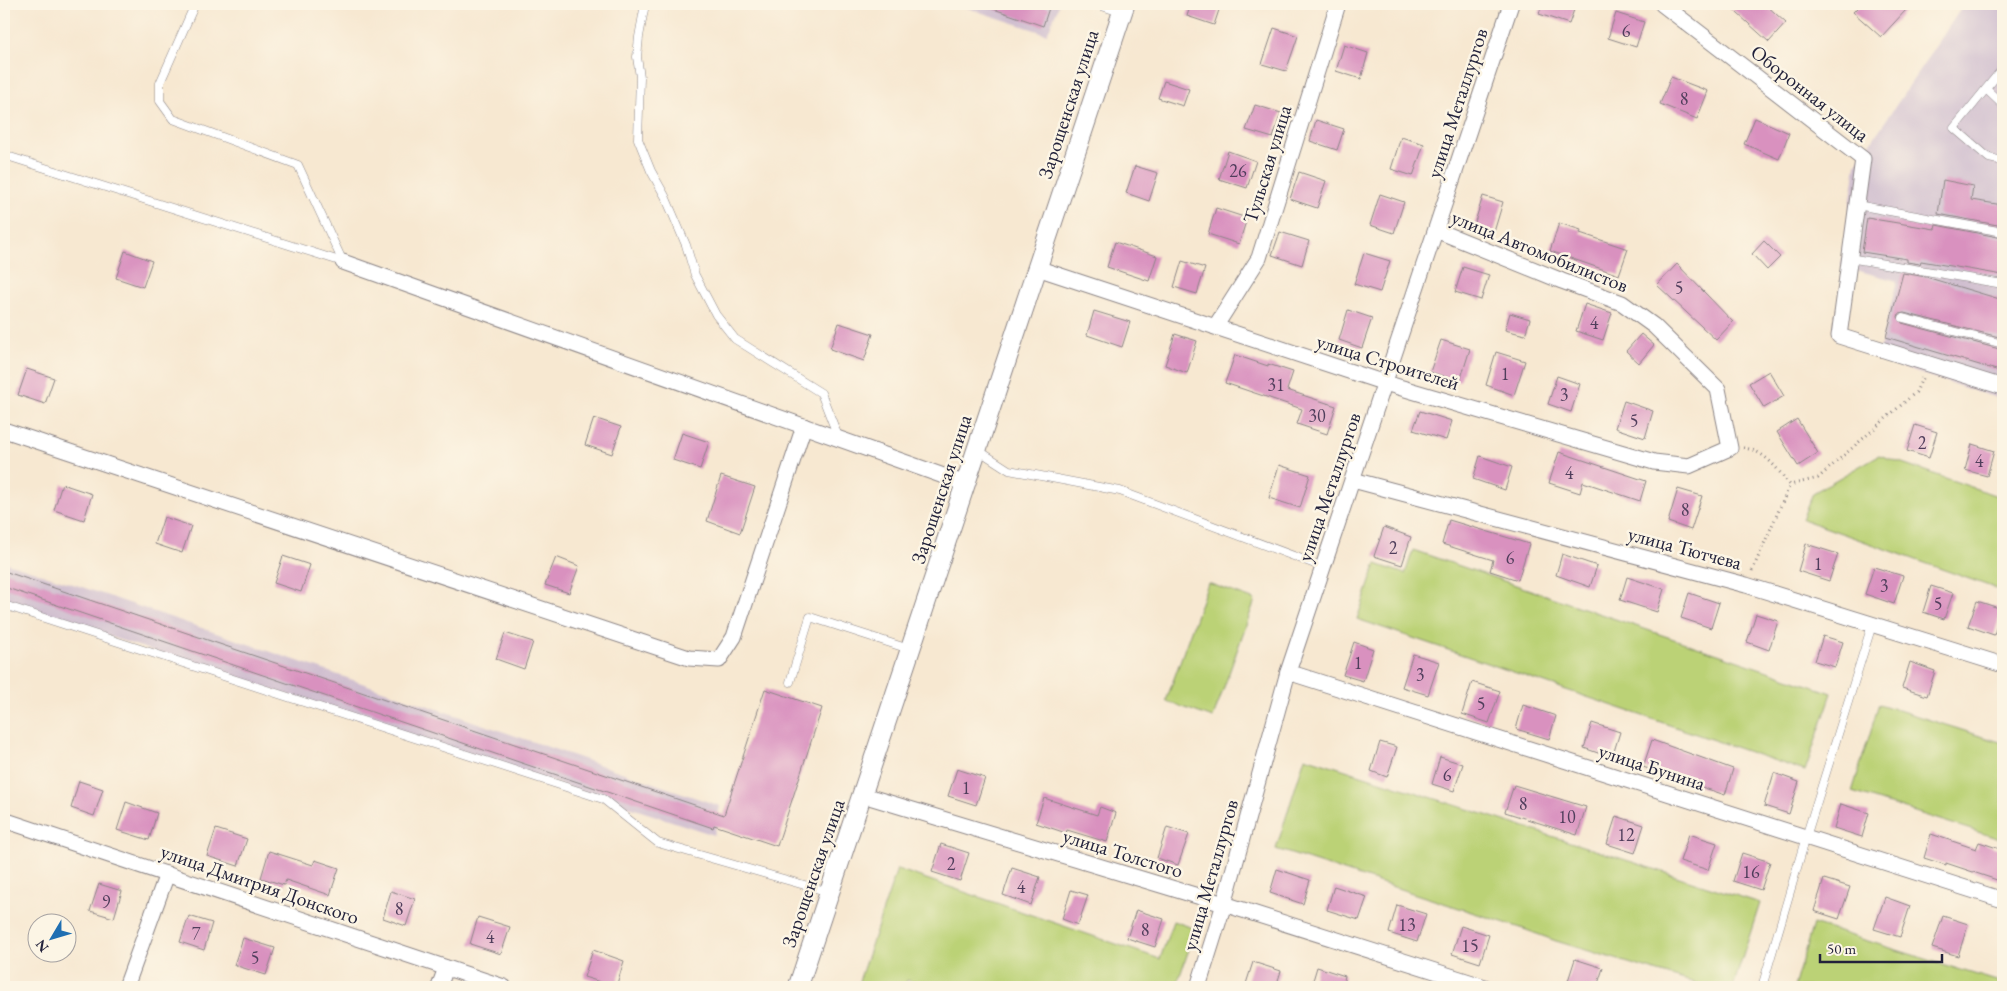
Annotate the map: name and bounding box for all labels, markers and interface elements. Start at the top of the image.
house number: 6 [1622,19,1631,42]
street label: улица Металлургов [1421,25,1493,181]
street label: Зарощенская улица [1032,26,1104,182]
street label: Оборонная улица [1746,39,1874,147]
house number: 8 [1680,87,1688,110]
street label: Тульская улица [1237,102,1297,226]
house number: 26 [1229,159,1247,182]
street label: улица Автомобилистов [1448,204,1632,298]
house number: 5 [1675,276,1683,299]
house number: 4 [1590,311,1599,334]
street label: улица Строителей [1313,328,1463,396]
house number: 1 [1501,362,1509,385]
house number: 31 [1267,373,1285,396]
house number: 3 [1560,383,1568,406]
house number: 30 [1308,404,1326,427]
street label: улица Металлургов [1291,409,1367,565]
house number: 5 [1630,409,1638,432]
street label: Зарощенская улица [905,411,977,567]
house number: 2 [1918,431,1927,454]
house number: 4 [1975,449,1984,472]
house number: 4 [1565,461,1574,484]
house number: 8 [1681,498,1689,521]
street label: улица Тютчева [1625,520,1745,576]
house number: 2 [1389,536,1398,559]
house number: 6 [1506,546,1515,569]
house number: 1 [1814,552,1822,575]
house number: 3 [1880,574,1888,597]
house number: 5 [1934,592,1942,615]
house number: 1 [1354,651,1362,674]
house number: 3 [1416,663,1424,686]
house number: 5 [1477,692,1485,715]
street label: улица Бунина [1595,738,1709,796]
house number: 6 [1443,763,1452,786]
house number: 1 [962,776,970,799]
house number: 8 [1519,792,1527,815]
street label: Зарощенская улица [775,795,851,951]
street label: улица Металлургов [1176,796,1244,954]
house number: 10 [1558,805,1576,828]
street label: улица Толстого [1060,822,1186,884]
house number: 12 [1617,823,1635,846]
street label: улица Дмитрия Донского [157,838,363,930]
house number: 2 [947,852,956,875]
house number: 16 [1742,860,1760,883]
house number: 4 [1017,875,1026,898]
house number: 9 [102,890,111,913]
house number: 8 [395,897,403,920]
house number: 13 [1398,913,1416,936]
north arrow [28,914,78,964]
house number: 8 [1141,918,1149,941]
house number: 7 [192,922,201,945]
house number: 4 [486,925,495,948]
scale bar [1820,931,1942,963]
house number: 15 [1461,934,1479,957]
text: N [31,935,52,956]
text: 50 m [1827,939,1856,958]
house number: 5 [251,946,259,969]

